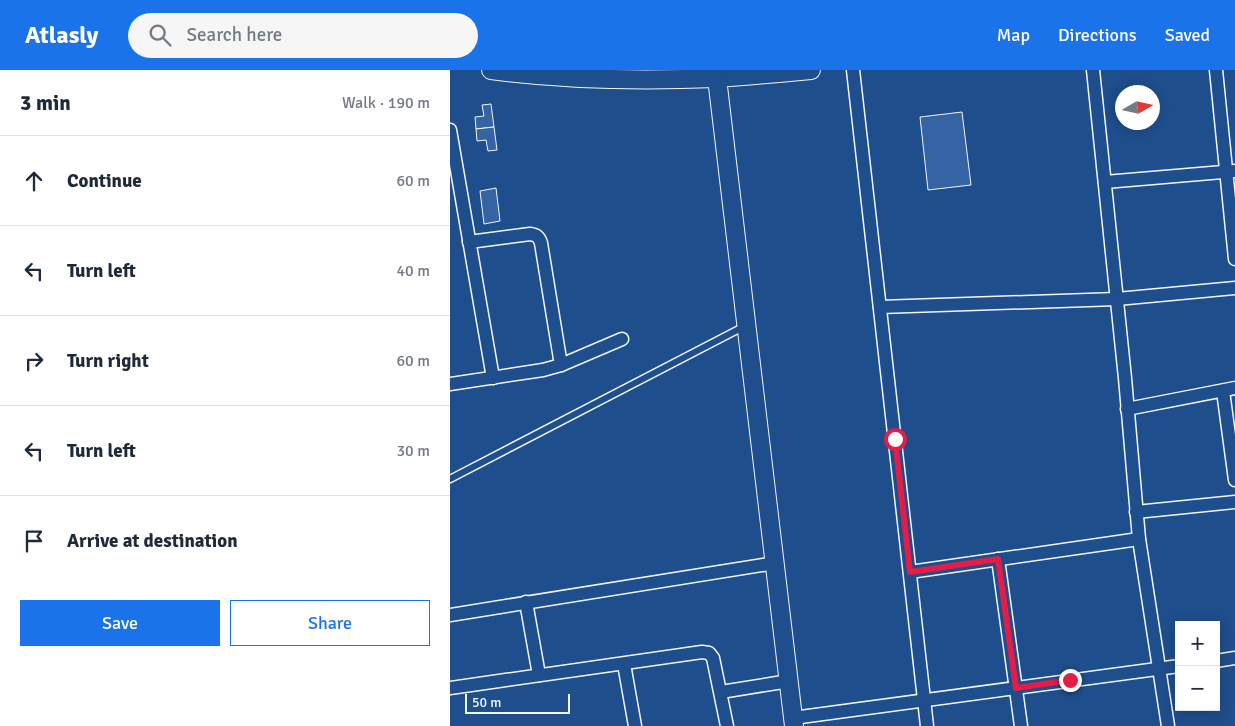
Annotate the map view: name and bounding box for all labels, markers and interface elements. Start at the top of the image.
search box [128,13,478,58]
text: Atlasly [25,20,98,50]
icon: search [146,21,174,49]
text: Search here [186,23,282,47]
text: Map [997,24,1030,46]
text: Directions [1058,24,1137,46]
text: Saved [1165,24,1210,46]
north arrow [1115,85,1160,130]
text: 3 min [20,90,71,116]
text: Walk · 190 m [342,93,430,113]
icon: ahead [20,167,48,195]
text: Continue [67,169,142,193]
text: 60 m [396,171,430,191]
icon: left [20,257,48,285]
text: Turn left [67,259,136,283]
text: 40 m [396,261,430,281]
icon: right [20,347,48,375]
text: Turn right [67,349,149,373]
text: 60 m [396,351,430,371]
route start [884,428,907,451]
icon: left [20,437,48,465]
text: Turn left [67,439,136,463]
text: 30 m [396,441,430,461]
icon: arrive [20,527,48,555]
text: Arrive at destination [67,529,238,553]
button: Save [20,600,220,646]
button: Share [230,600,430,646]
map controls [1175,621,1220,711]
button: + [1175,621,1220,666]
button: − [1175,666,1220,711]
route end [1059,669,1082,692]
scale bar [465,691,570,714]
text: 50 m [472,694,501,711]

